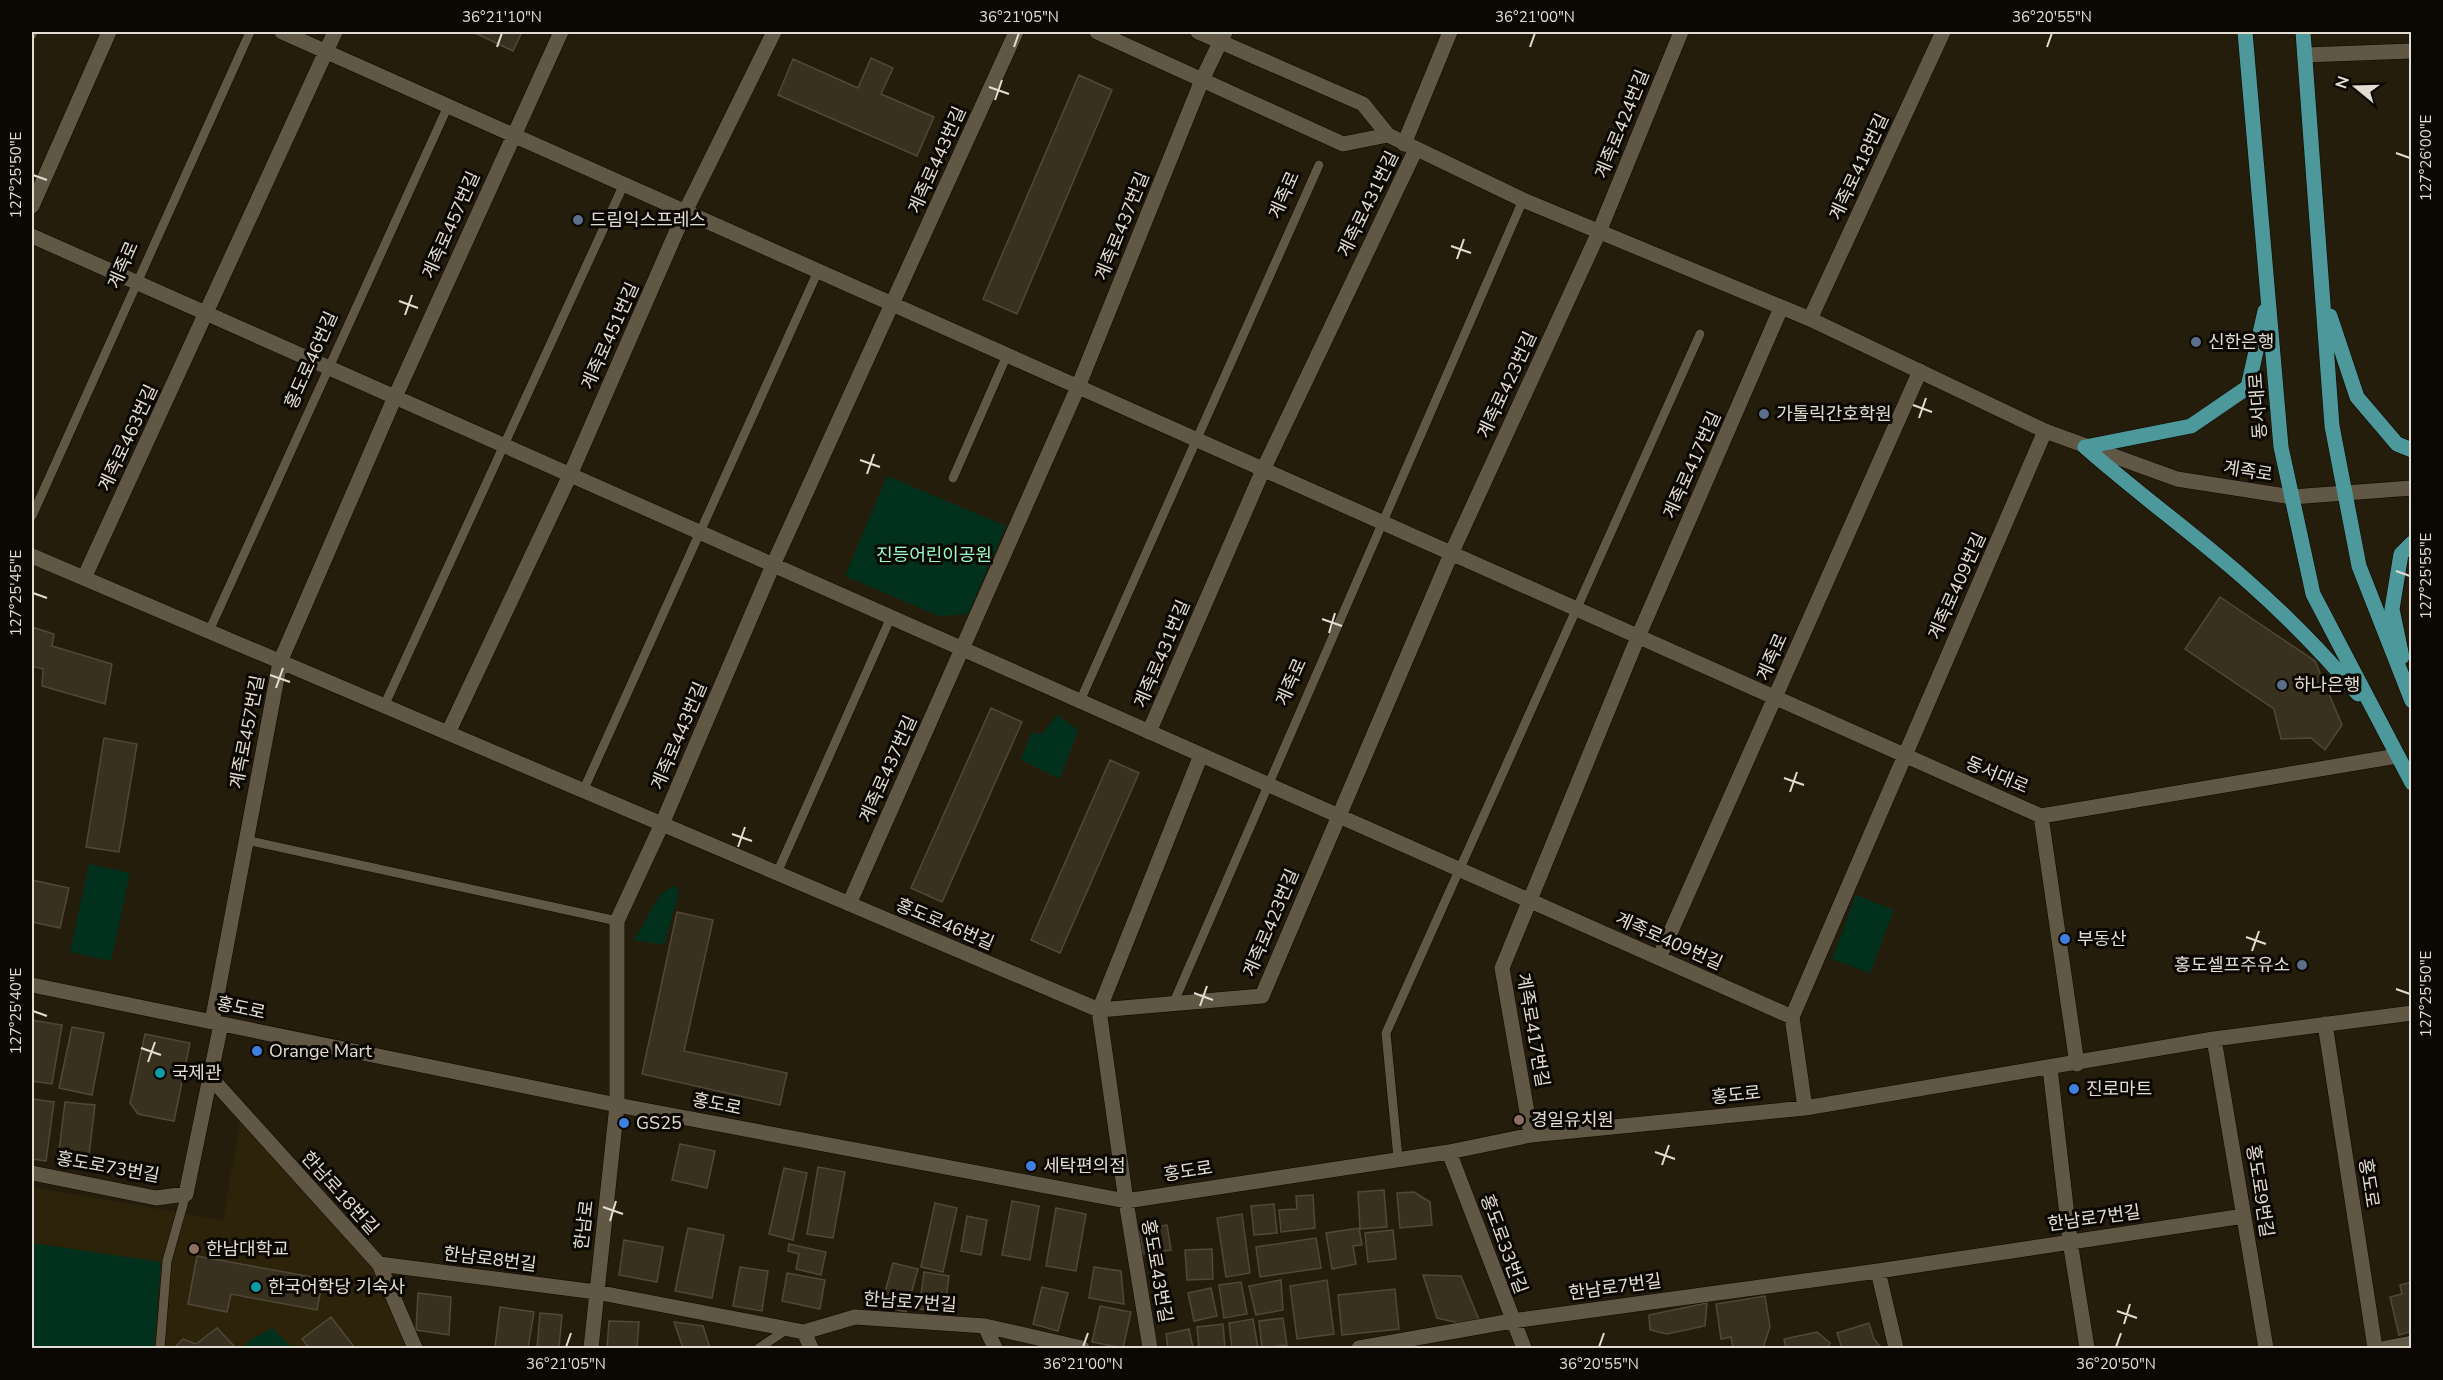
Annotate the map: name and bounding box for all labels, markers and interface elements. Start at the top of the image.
text: 36°21'10"N [462,7,542,27]
text: 36°21'05"N [979,7,1059,27]
text: 36°21'00"N [1495,7,1575,27]
text: 36°20'55"N [2012,7,2092,27]
north arrow [2326,57,2386,117]
street label: 계족로424번길 [1589,66,1655,182]
text: N [2330,73,2355,92]
street label: 계족로443번길 [903,102,971,218]
street label: 계족로418번길 [1824,110,1894,224]
text: 127°26'00"E [2416,115,2436,201]
text: 127°25'50"E [6,132,26,218]
street label: 계족로431번길 [1332,147,1404,261]
street label: 계족로457번길 [417,167,485,283]
street label: 계족로 [1263,167,1305,223]
street label: 계족로437번길 [1089,168,1155,284]
place label: 드림익스프레스 [590,208,706,232]
marker: 드림익스프레스 [571,213,585,227]
street label: 계족로 [102,237,144,293]
street label: 계족로451번길 [576,278,644,394]
street label: 홍도로46번길 [279,307,343,413]
street label: 계족로423번길 [1472,328,1542,442]
place label: 신한은행 [2208,330,2274,354]
marker: 신한은행 [2189,335,2203,349]
street label: 동서대로 [2244,372,2272,440]
street label: 계족로463번길 [93,381,163,495]
place label: 가톨릭간호학원 [1776,402,1892,426]
street label: 계족로417번길 [1658,407,1726,523]
marker: 가톨릭간호학원 [1757,407,1771,421]
street label: 계족로 [2222,455,2274,487]
street label: 계족로409번길 [1923,528,1991,644]
text: 127°25'55"E [2416,533,2436,619]
park label: 진등어린이공원 [876,543,992,567]
text: 127°25'45"E [6,550,26,636]
street label: 계족로431번길 [1128,596,1196,712]
street label: 계족로 [1751,629,1793,685]
street label: 계족로 [1270,654,1312,710]
street label: 계족로457번길 [224,673,270,791]
place label: 하나은행 [2294,673,2360,697]
street label: 계족로443번길 [645,678,713,794]
marker: 하나은행 [2275,678,2289,692]
street label: 계족로437번길 [854,711,922,827]
street label: 동서대로 [1962,751,2032,799]
street label: 계족로423번길 [1237,865,1305,981]
street label: 홍도로46번길 [892,893,998,955]
street label: 계족로409번길 [1611,907,1727,975]
place label: 부동산 [2077,927,2127,951]
marker: 부동산 [2058,932,2072,946]
text: 127°25'50"E [2416,951,2436,1037]
place label: 홍도셀프주유소 [2174,953,2290,977]
marker: 홍도셀프주유소 [2295,958,2309,972]
text: 127°25'40"E [6,968,26,1054]
street label: 계족로417번길 [1511,971,1555,1089]
street label: 홍도로 [214,991,268,1025]
place label: Orange Mart [269,1039,373,1063]
marker: Orange Mart [250,1044,264,1058]
place label: 국제관 [172,1061,222,1085]
marker: 국제관 [153,1066,167,1080]
place label: 진로마트 [2086,1077,2152,1101]
street label: 홍도로 [1710,1080,1762,1110]
marker: 진로마트 [2067,1082,2081,1096]
street label: 홍도로 [690,1087,744,1121]
place label: 경일유치원 [1531,1108,1614,1132]
place label: GS25 [636,1111,682,1135]
marker: 경일유치원 [1512,1113,1526,1127]
marker: GS25 [617,1116,631,1130]
street label: 홍도로9번길 [2241,1143,2279,1239]
street label: 홍도로73번길 [55,1146,161,1188]
street label: 한남로18번길 [296,1146,384,1240]
place label: 세탁편의점 [1043,1154,1126,1178]
street label: 홍도로 [1162,1155,1214,1187]
street label: 홍도로 [2353,1157,2385,1209]
marker: 세탁편의점 [1024,1159,1038,1173]
street label: 홍도로33번길 [1475,1191,1533,1297]
street label: 한남로 [569,1199,599,1251]
street label: 한남로7번길 [2046,1200,2142,1236]
street label: 홍도로43번길 [1136,1218,1178,1324]
place label: 한남대학교 [206,1237,289,1261]
street label: 한남로8번길 [442,1241,538,1277]
marker: 한남대학교 [187,1242,201,1256]
street label: 한남로7번길 [1567,1269,1663,1305]
place label: 한국어학당 기숙사 [268,1275,406,1299]
marker: 한국어학당 기숙사 [249,1280,263,1294]
street label: 한남로7번길 [862,1287,958,1317]
text: 36°21'05"N [526,1354,606,1374]
text: 36°21'00"N [1043,1354,1123,1374]
text: 36°20'55"N [1559,1354,1639,1374]
text: 36°20'50"N [2076,1354,2156,1374]

